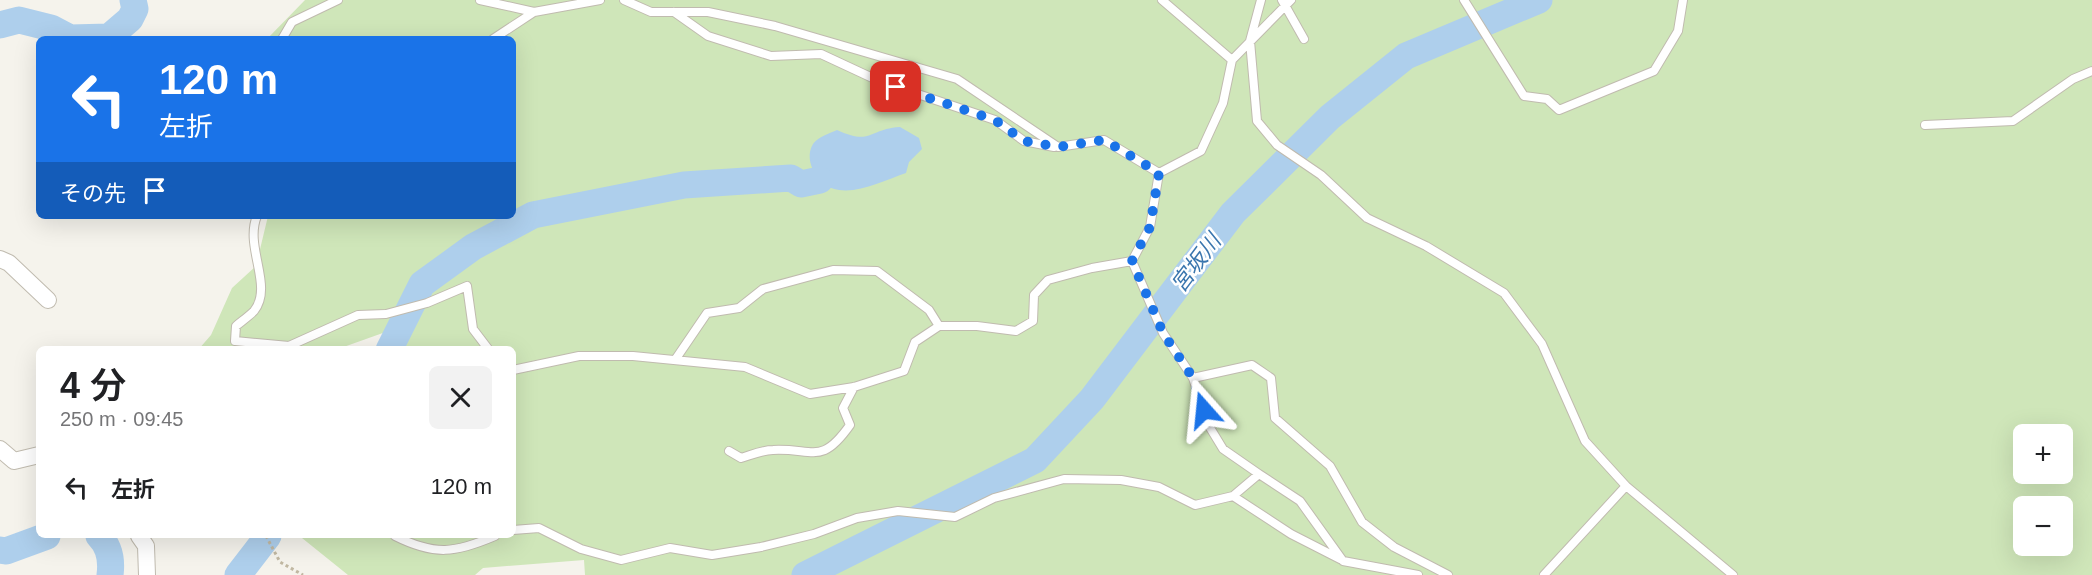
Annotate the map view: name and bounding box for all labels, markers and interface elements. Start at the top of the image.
text: 120 m [159,56,278,103]
icon: left [60,60,138,138]
pin [870,61,921,112]
icon: arrive [879,70,912,103]
text: 左折 [159,112,213,142]
icon: arrive [138,174,171,207]
text: その先 [60,181,126,206]
water label: 宮坂川 [1166,228,1227,297]
text: 4 分 [60,365,126,406]
button: close [429,366,492,429]
position arrow [1172,378,1236,442]
text: 250 m · 09:45 [60,408,183,430]
map controls [2013,424,2073,556]
button: + [2013,424,2073,484]
icon: left [60,471,93,504]
text: 120 m [431,474,492,499]
text: 左折 [111,477,155,502]
button: − [2013,496,2073,556]

